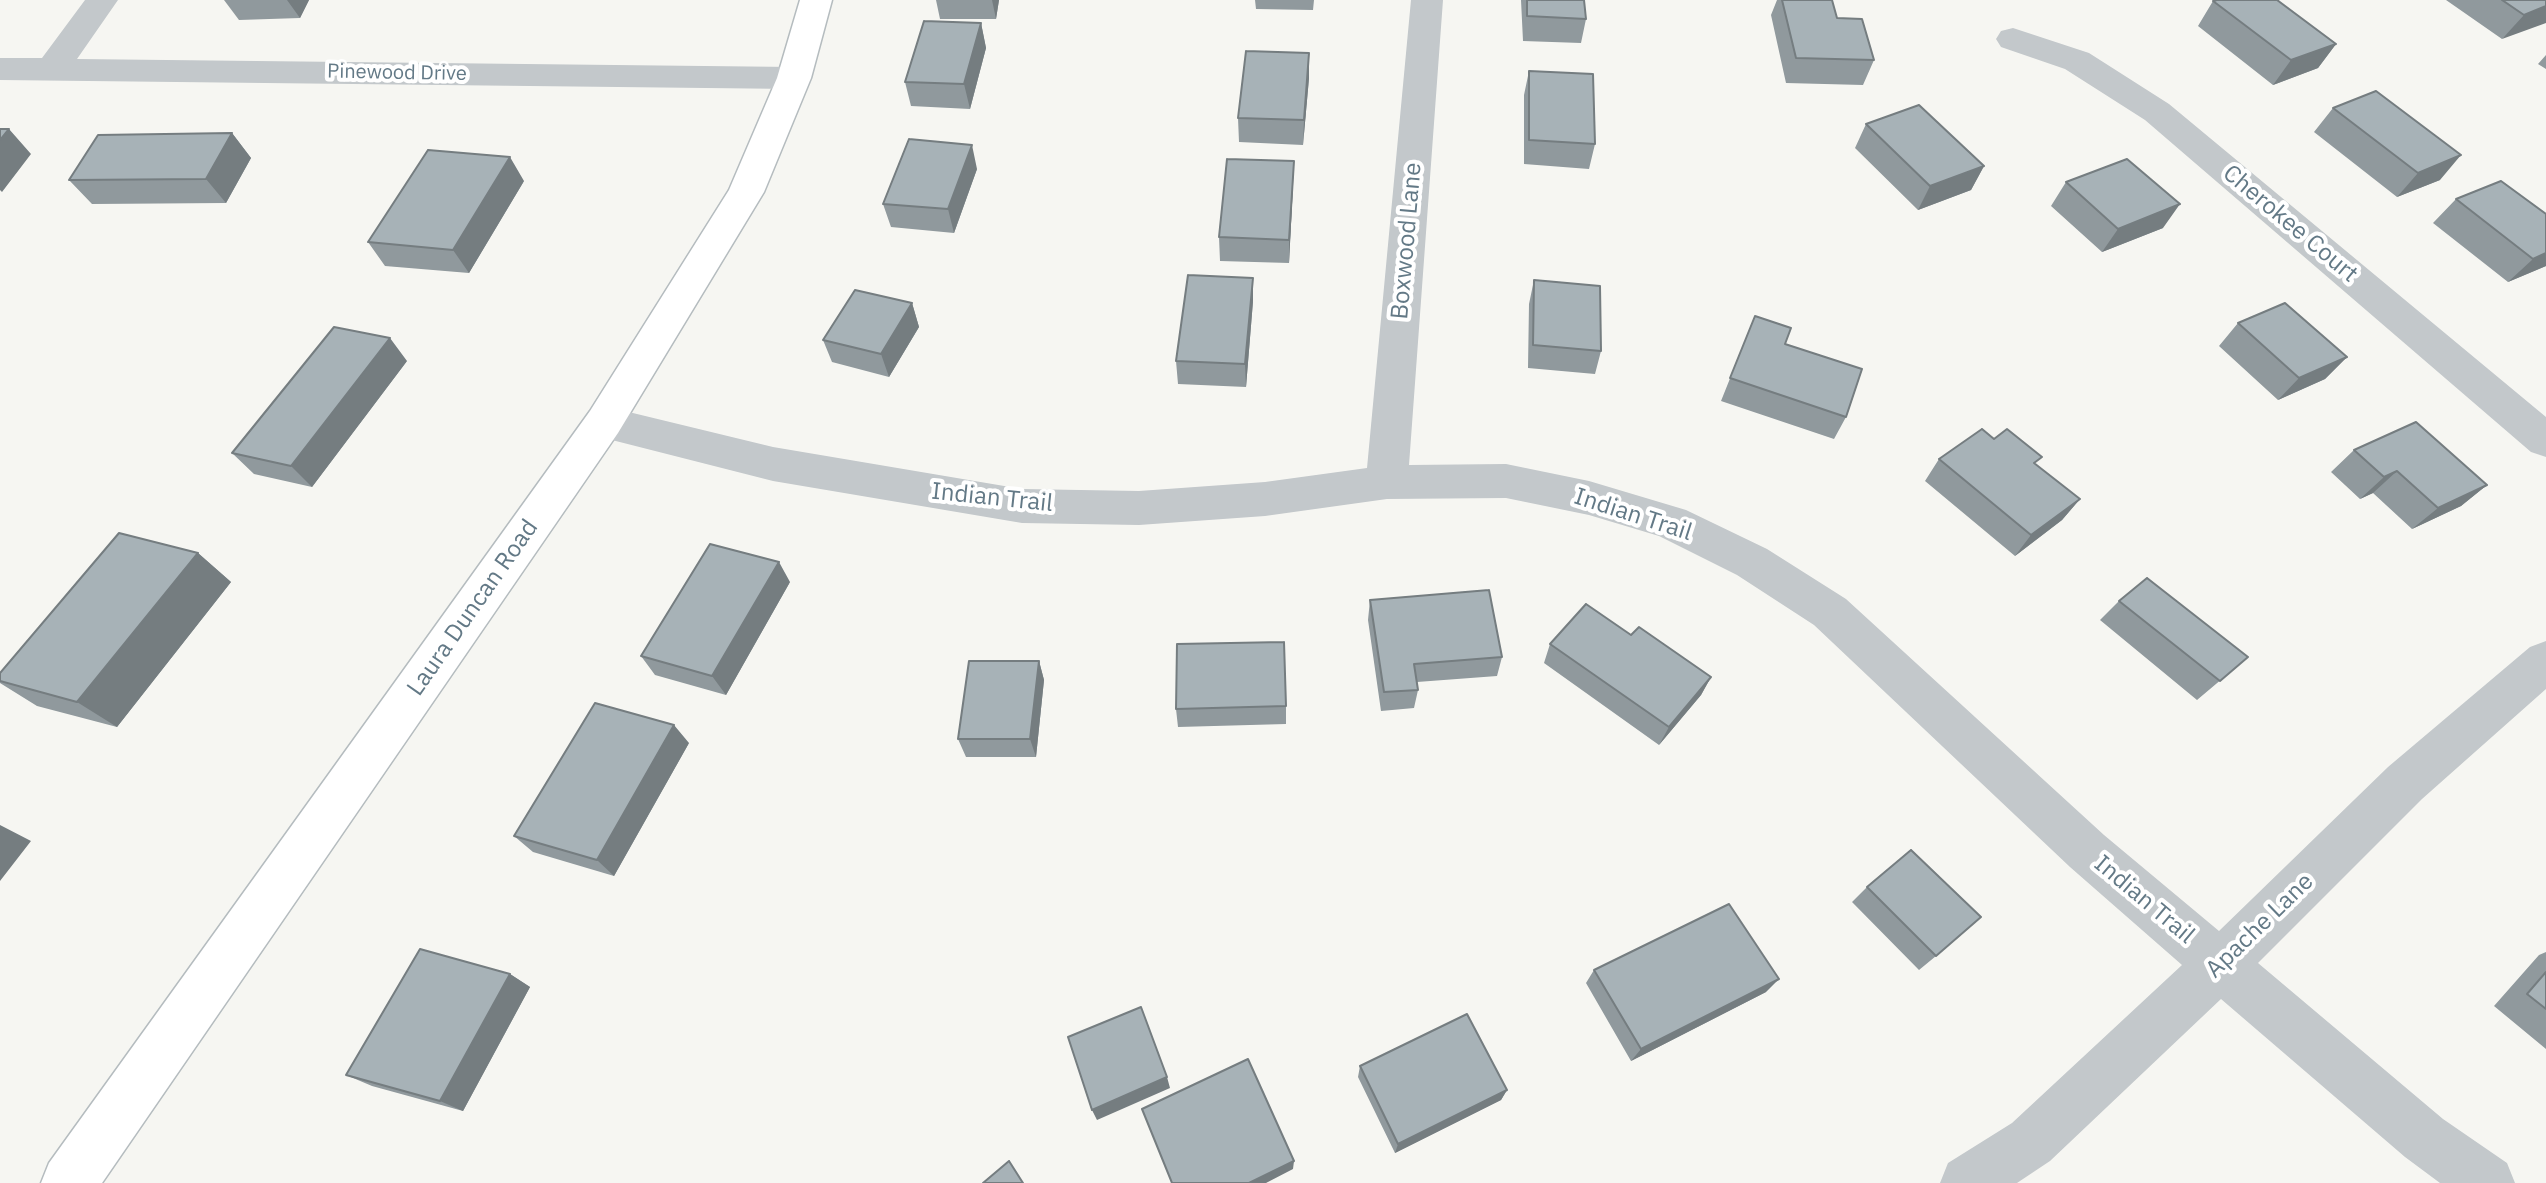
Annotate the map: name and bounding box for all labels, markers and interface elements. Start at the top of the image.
street label: Pinewood Drive [327,60,467,86]
street label: Cherokee Court [2217,159,2363,289]
street label: Boxwood Lane [1386,161,1428,321]
street label: Indian Trail [930,477,1054,519]
street label: Indian Trail [1571,482,1695,548]
street label: Laura Duncan Road [401,514,545,702]
street label: Indian Trail [2088,850,2200,950]
street label: Apache Lane [2200,868,2320,984]

